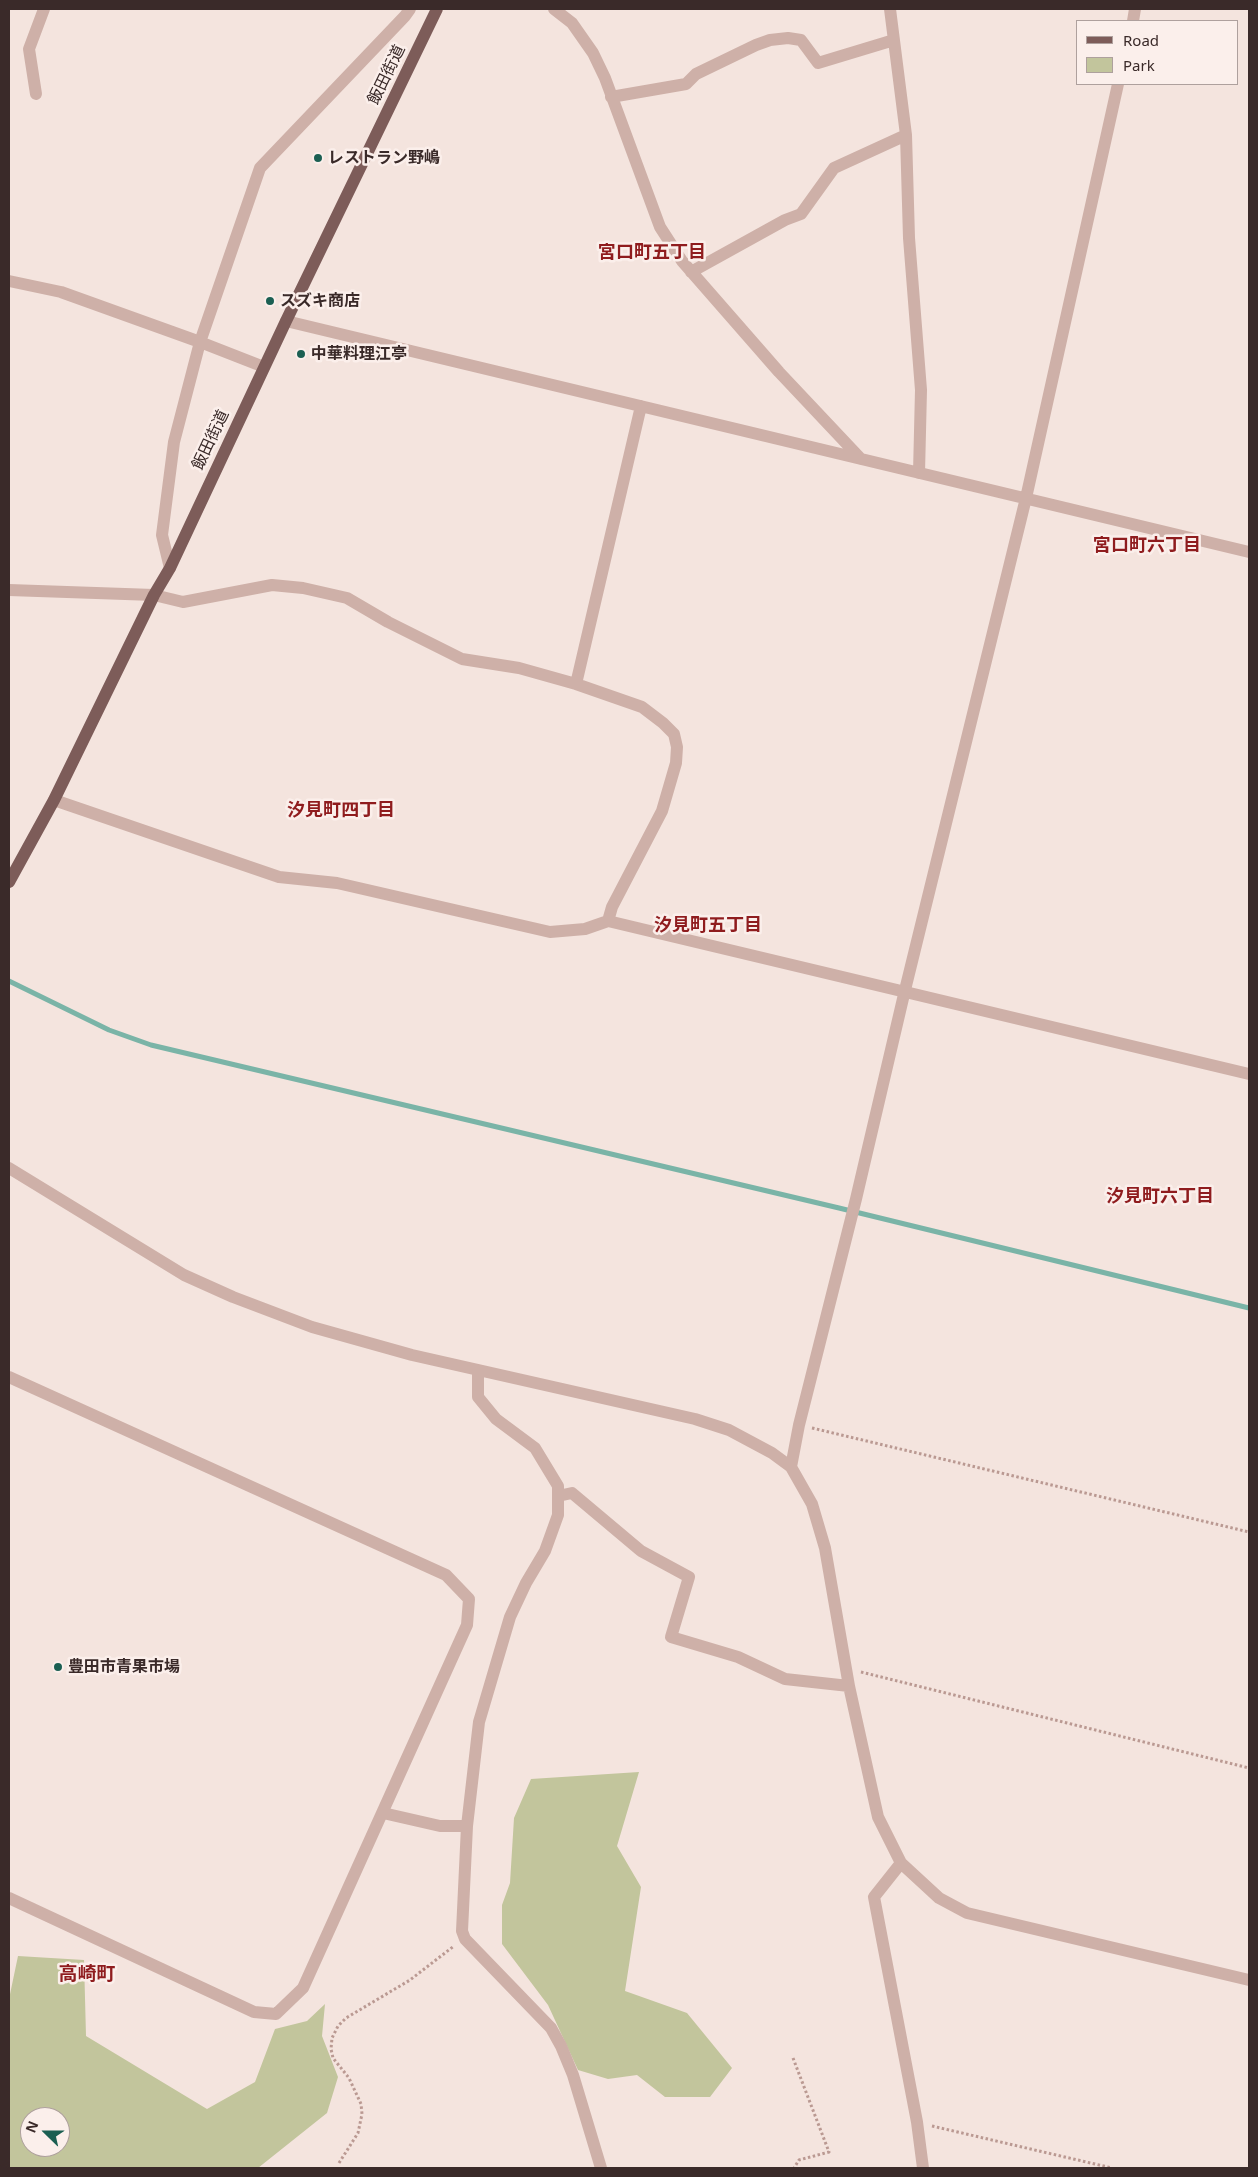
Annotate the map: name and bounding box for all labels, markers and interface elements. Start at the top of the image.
legend [1076,20,1238,85]
text: Road [1123,30,1159,50]
street label: 飯田街道 [364,42,410,108]
text: Park [1123,55,1155,75]
place label: レストラン野嶋 [328,148,440,168]
marker: レストラン野嶋 [312,152,324,164]
district label: 宮口町五丁目 [598,242,706,264]
place label: スズキ商店 [280,291,360,311]
marker: スズキ商店 [264,295,276,307]
place label: 中華料理江亭 [311,344,407,364]
marker: 中華料理江亭 [295,348,307,360]
street label: 飯田街道 [189,407,233,473]
district label: 宮口町六丁目 [1093,535,1201,557]
district label: 汐見町四丁目 [287,800,395,822]
district label: 汐見町五丁目 [654,915,762,937]
district label: 汐見町六丁目 [1106,1186,1214,1208]
place label: 豊田市青果市場 [68,1657,180,1677]
marker: 豊田市青果市場 [52,1661,64,1673]
district label: 高崎町 [59,1964,115,1986]
north arrow [20,2107,70,2157]
text: N [21,2118,42,2135]

